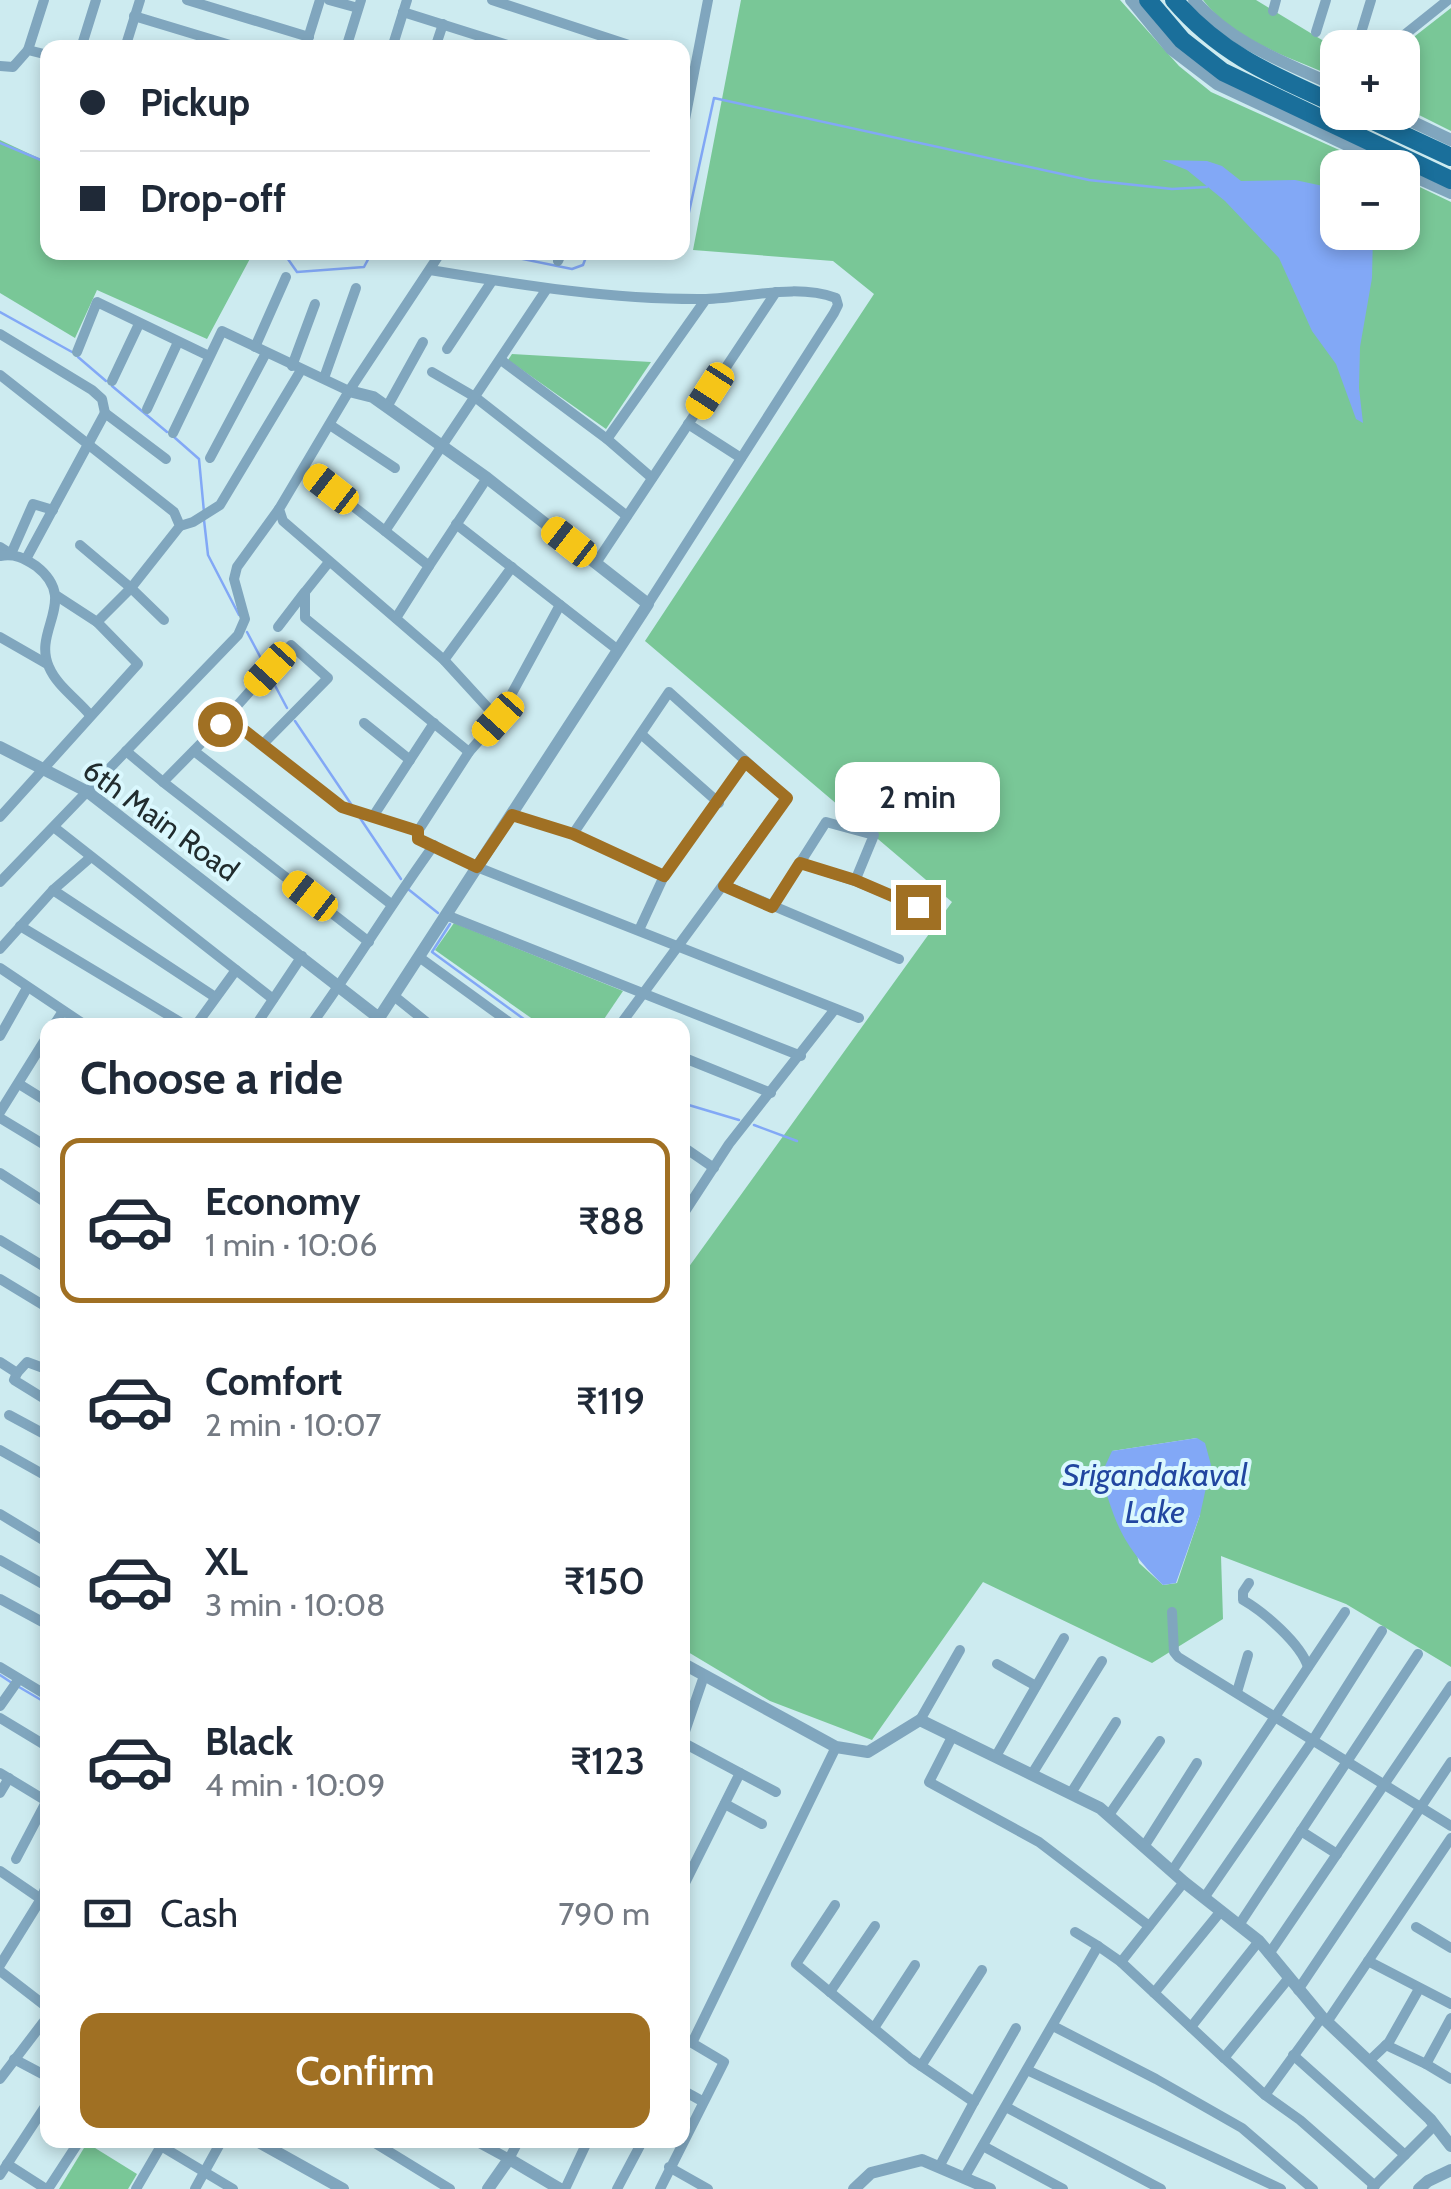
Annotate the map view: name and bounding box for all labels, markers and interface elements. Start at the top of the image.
map controls [1320,30,1420,250]
button: + [1320,30,1420,130]
text: Pickup [140,79,250,126]
button: − [1320,150,1420,250]
text: Drop-off [140,175,286,222]
car [681,358,739,424]
car [298,459,364,519]
car [536,512,602,572]
car [239,637,301,701]
car [467,687,529,751]
route start [198,702,243,747]
street label: 6th Main Road [76,751,246,889]
callout: 2 min [836,762,1000,832]
text: 2 min [879,777,956,816]
car [277,866,343,926]
route end [896,885,941,930]
text: Choose a ride [80,1051,343,1105]
icon: car [85,1176,175,1266]
text: Economy [205,1178,360,1225]
text: ₹88 [579,1197,645,1244]
text: 1 min · 10:06 [205,1225,377,1264]
icon: car [85,1356,175,1446]
text: Comfort [205,1358,342,1405]
text: ₹119 [576,1377,645,1424]
text: 2 min · 10:07 [205,1405,381,1444]
water label: Srigandakaval Lake [1062,1455,1248,1531]
icon: car [85,1536,175,1626]
text: XL [205,1538,248,1585]
text: ₹150 [564,1557,645,1604]
text: 3 min · 10:08 [205,1585,385,1624]
icon: car [85,1716,175,1806]
text: Black [205,1718,293,1765]
text: ₹123 [571,1737,645,1784]
text: 4 min · 10:09 [205,1765,385,1804]
icon: cash [80,1886,135,1941]
text: Cash [160,1890,238,1937]
text: 790 m [558,1894,650,1933]
button: Confirm [80,2013,650,2128]

